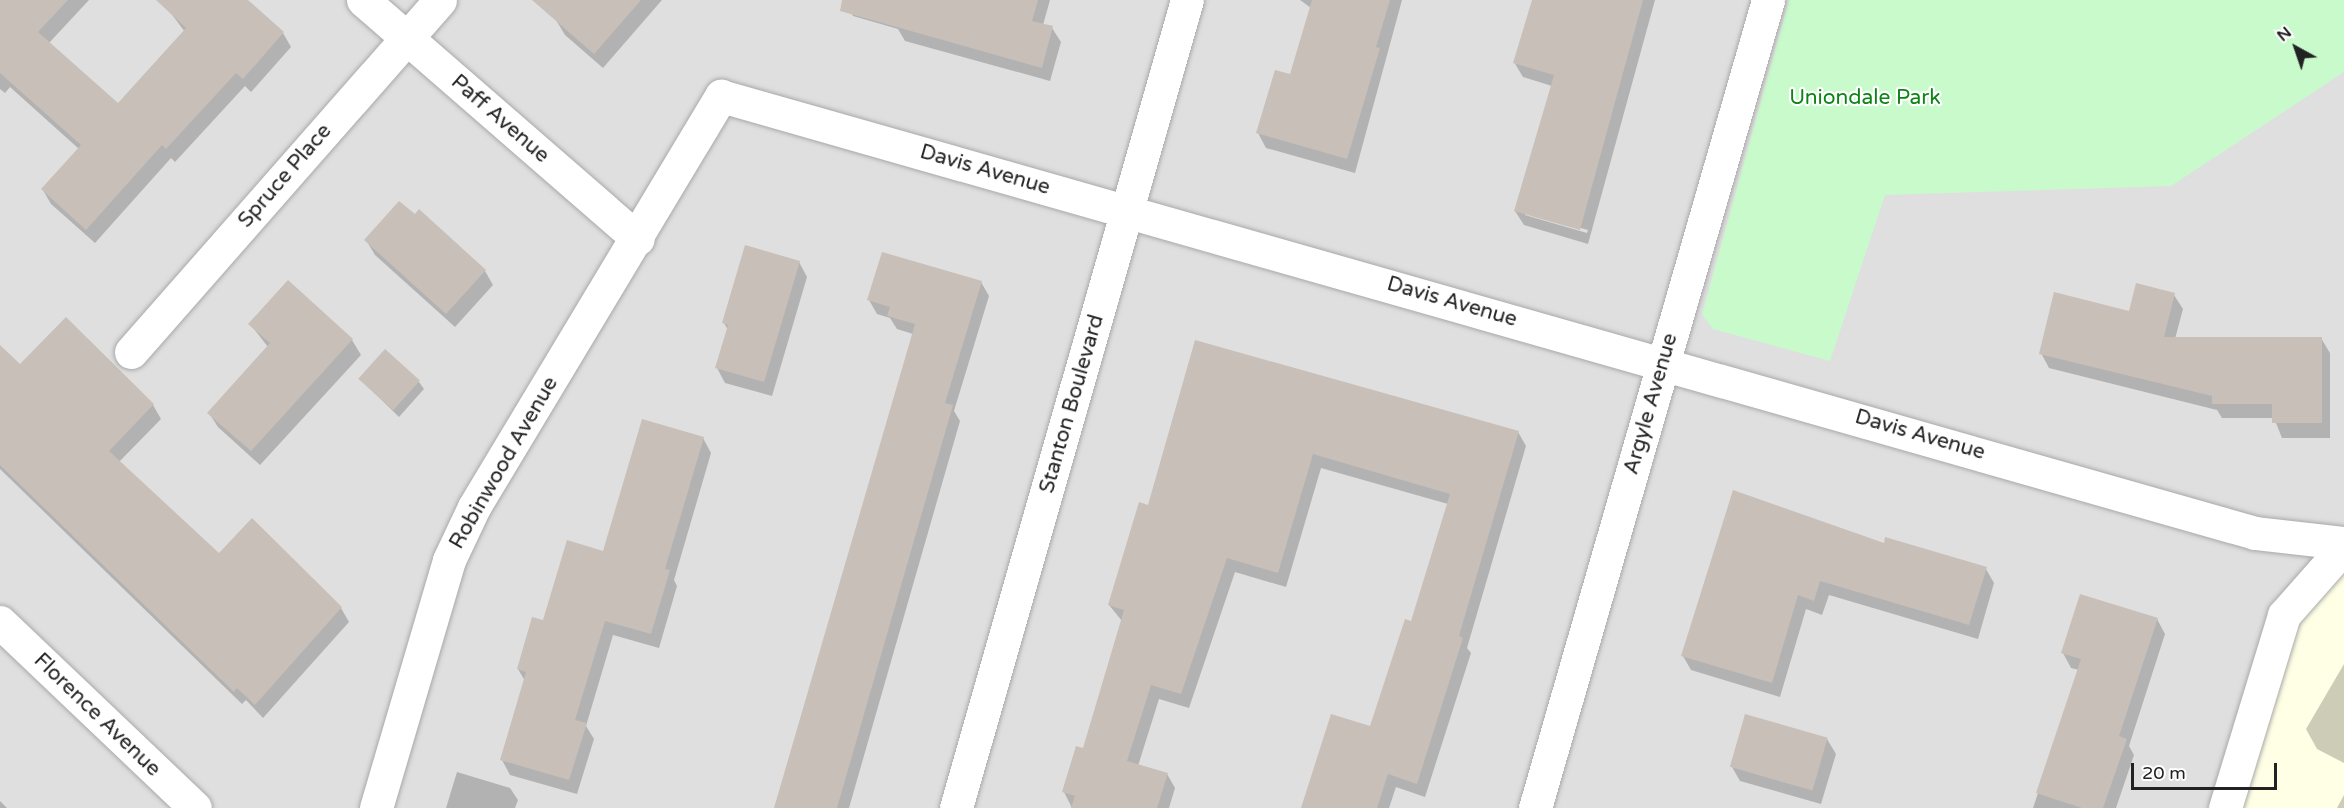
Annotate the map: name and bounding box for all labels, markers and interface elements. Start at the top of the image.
north arrow [2266,18,2326,78]
text: N [2273,22,2296,46]
street label: Paff Avenue [446,69,554,169]
park label: Uniondale Park [1789,85,1941,111]
street label: Spruce Place [233,119,337,233]
street label: Davis Avenue [917,139,1053,201]
street label: Davis Avenue [1384,271,1520,333]
street label: Stanton Boulevard [1034,312,1110,496]
street label: Argyle Avenue [1619,331,1683,477]
street label: Robinwood Avenue [444,372,564,554]
street label: Davis Avenue [1852,404,1988,466]
street label: Florence Avenue [28,648,166,782]
scale bar [2134,751,2280,789]
text: 20 m [2142,762,2186,784]

